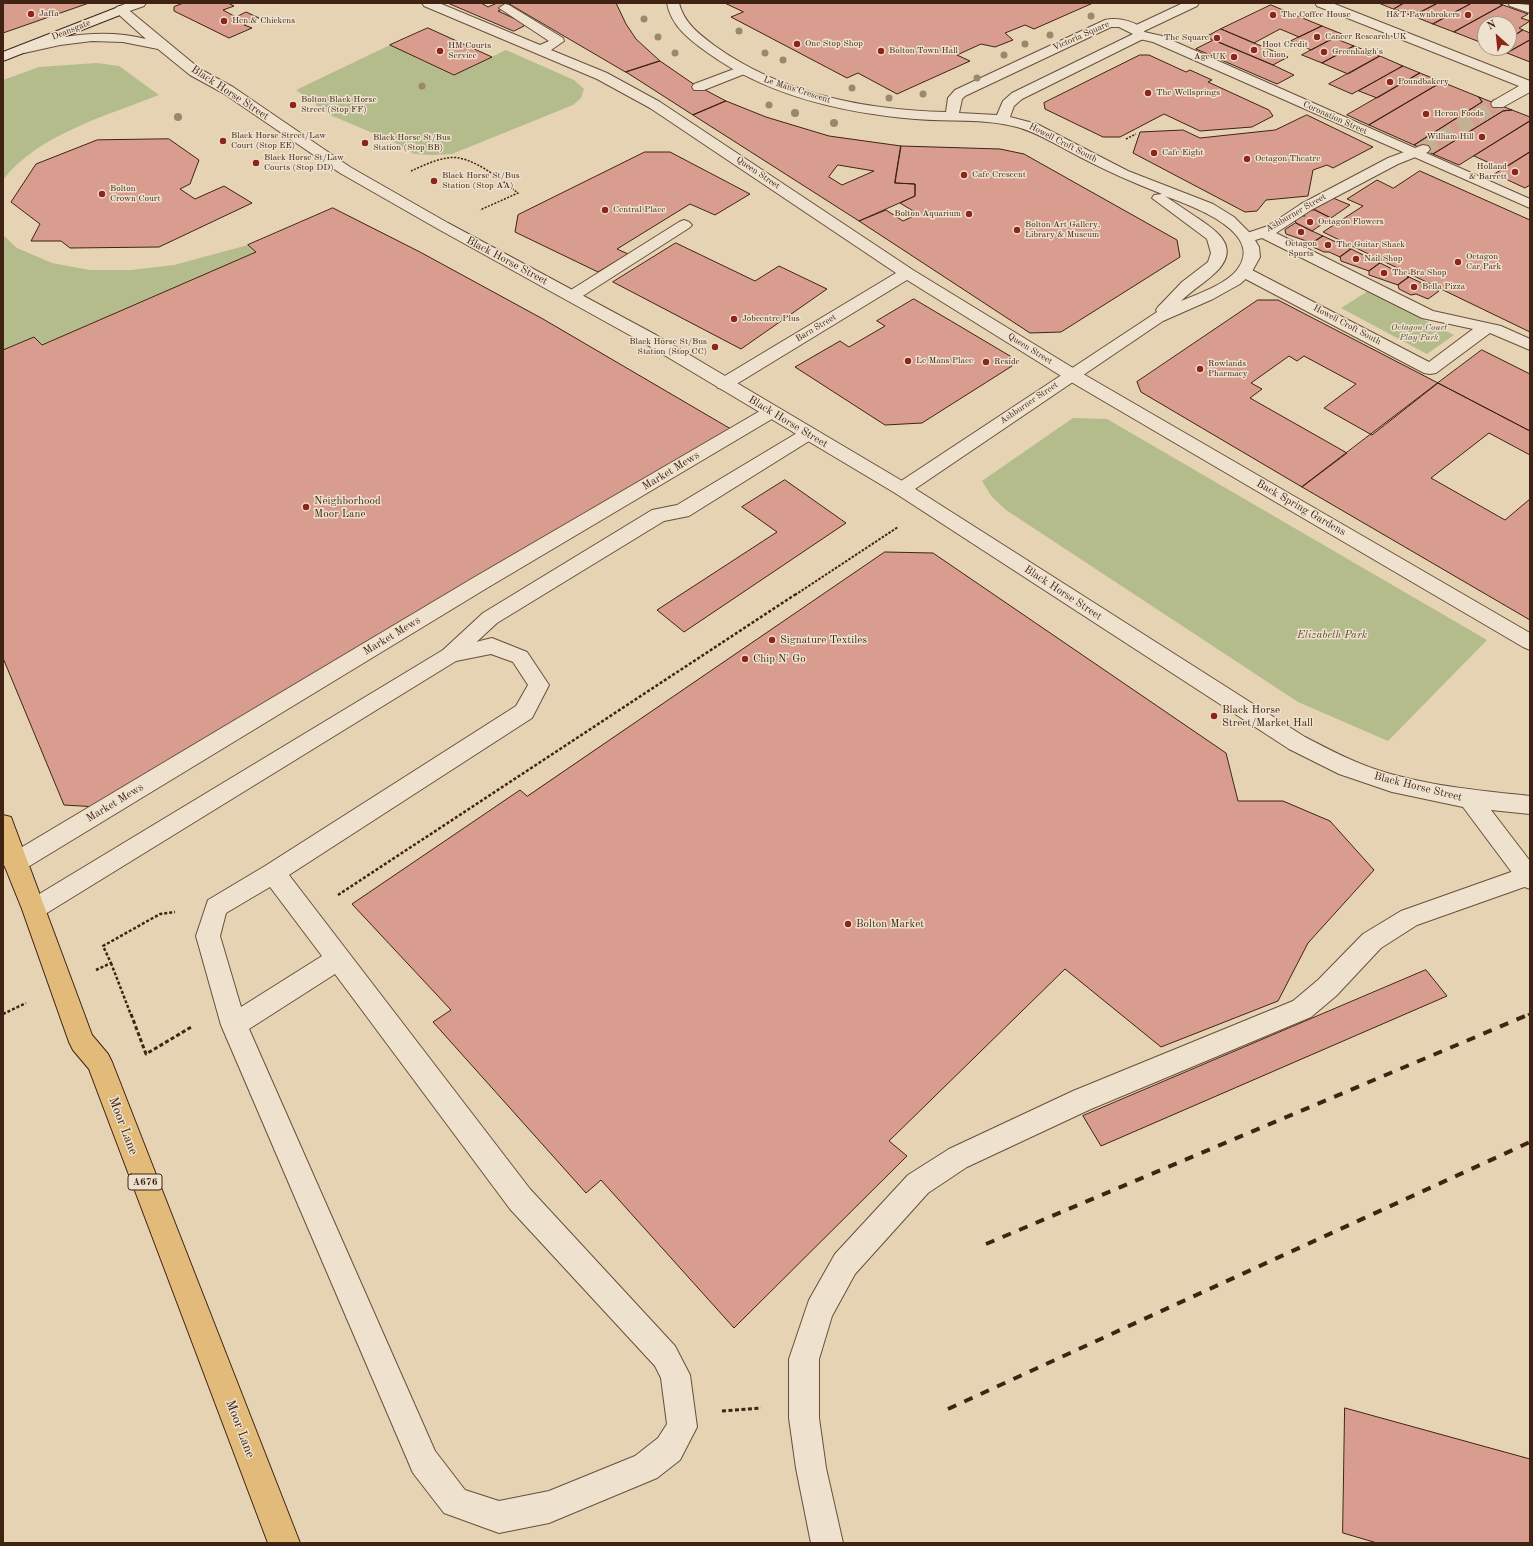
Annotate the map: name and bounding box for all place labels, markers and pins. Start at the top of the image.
marker: Jaffa [26,9,36,19]
place label: Jaffa [39,9,59,19]
marker: The Coffee House [1268,10,1278,20]
place label: The Coffee House [1281,10,1351,20]
place label: H&T Pawnbrokers [1386,10,1460,20]
marker: H&T Pawnbrokers [1463,10,1473,20]
marker: Hen & Chickens [219,16,229,26]
place label: Hen & Chickens [232,16,295,26]
marker: Cancer Research UK [1312,32,1322,42]
place label: Cancer Research UK [1325,32,1407,42]
place label: The Square [1164,33,1209,43]
marker: The Square [1212,33,1222,43]
marker: One Stop Shop [792,39,802,49]
place label: One Stop Shop [805,39,863,49]
place label: Hoot Credit Union [1262,40,1308,61]
place label: HM Courts Service [448,41,491,62]
marker: Hoot Credit Union [1249,45,1259,55]
marker: HM Courts Service [435,46,445,56]
marker: Bolton Town Hall [876,46,886,56]
place label: Bolton Town Hall [889,46,958,56]
marker: Greenhalgh's [1319,47,1329,57]
place label: Greenhalgh's [1332,47,1383,57]
place label: Age UK [1194,52,1226,62]
marker: Age UK [1229,52,1239,62]
marker: Poundbakery [1385,77,1395,87]
place label: Poundbakery [1398,77,1449,87]
marker: The Wellsprings [1143,88,1153,98]
place label: The Wellsprings [1156,88,1220,98]
place label: Bolton Black Horse Street (Stop FF) [301,95,377,116]
marker: Bolton Black Horse Street (Stop FF) [288,100,298,110]
marker: Heron Foods [1421,109,1431,119]
place label: Heron Foods [1434,109,1484,119]
place label: Black Horse Street/Law Court (Stop EE) [231,131,326,152]
place label: William Hill [1427,132,1474,142]
marker: William Hill [1477,132,1487,142]
place label: Black Horse St/Bus Station (Stop BB) [373,133,451,154]
marker: Black Horse Street/Law Court (Stop EE) [218,136,228,146]
marker: Black Horse St/Bus Station (Stop BB) [360,138,370,148]
marker: Cafe Eight [1149,148,1159,158]
place label: Cafe Eight [1162,148,1204,158]
place label: Black Horse St/Law Courts (Stop DD) [264,153,344,174]
marker: Octagon Theatre [1242,154,1252,164]
place label: Octagon Theatre [1255,154,1320,164]
marker: Black Horse St/Law Courts (Stop DD) [251,158,261,168]
place label: Holland & Barrett [1469,162,1507,183]
marker: Holland & Barrett [1510,167,1520,177]
marker: Cafe Crescent [959,170,969,180]
place label: Cafe Crescent [972,170,1026,180]
place label: Black Horse St/Bus Station (Stop AA) [442,171,520,192]
marker: Black Horse St/Bus Station (Stop AA) [429,176,439,186]
place label: Bolton Crown Court [110,184,161,205]
marker: Bolton Crown Court [97,189,107,199]
marker: Central Place [600,205,610,215]
place label: Central Place [613,205,665,215]
place label: Bolton Aquarium [894,209,961,219]
marker: Bolton Aquarium [964,209,974,219]
marker: Octagon Flowers [1305,217,1315,227]
place label: Octagon Flowers [1318,217,1384,227]
place label: Bolton Art Gallery, Library & Museum [1025,220,1100,241]
marker: Bolton Art Gallery, Library & Museum [1012,225,1022,235]
marker: Octagon Sports [1296,227,1306,237]
place label: Octagon Sports [1285,239,1317,260]
marker: The Guitar Shack [1323,240,1333,250]
place label: The Guitar Shack [1336,240,1405,250]
place label: Octagon Car Park [1466,252,1501,273]
marker: Nail Shop [1351,254,1361,264]
place label: Nail Shop [1364,254,1402,264]
marker: Octagon Car Park [1453,257,1463,267]
marker: The Bra Shop [1379,268,1389,278]
place label: The Bra Shop [1392,268,1446,278]
marker: Bella Pizza [1409,282,1419,292]
place label: Bella Pizza [1422,282,1465,292]
marker: Jobcentre Plus [729,314,739,324]
place label: Jobcentre Plus [742,314,800,324]
place label: Black Horse St/Bus Station (Stop CC) [629,337,707,358]
marker: Black Horse St/Bus Station (Stop CC) [710,342,720,352]
marker: Le Mans Place [903,356,913,366]
place label: Le Mans Place [916,356,973,366]
marker: Reside [981,357,991,367]
place label: Reside [994,357,1020,367]
place label: Rowlands Pharmacy [1208,359,1247,380]
marker: Rowlands Pharmacy [1195,364,1205,374]
place label: Neighborhood Moor Lane [314,494,381,520]
marker: Neighborhood Moor Lane [301,502,311,512]
place label: Signature Textiles [780,633,867,647]
marker: Signature Textiles [767,635,777,645]
place label: Chip N' Go [753,652,806,666]
marker: Chip N' Go [740,654,750,664]
place label: Black Horse Street/Market Hall [1222,703,1313,729]
marker: Black Horse Street/Market Hall [1209,711,1219,721]
place label: Bolton Market [856,917,924,931]
marker: Bolton Market [843,919,853,929]

